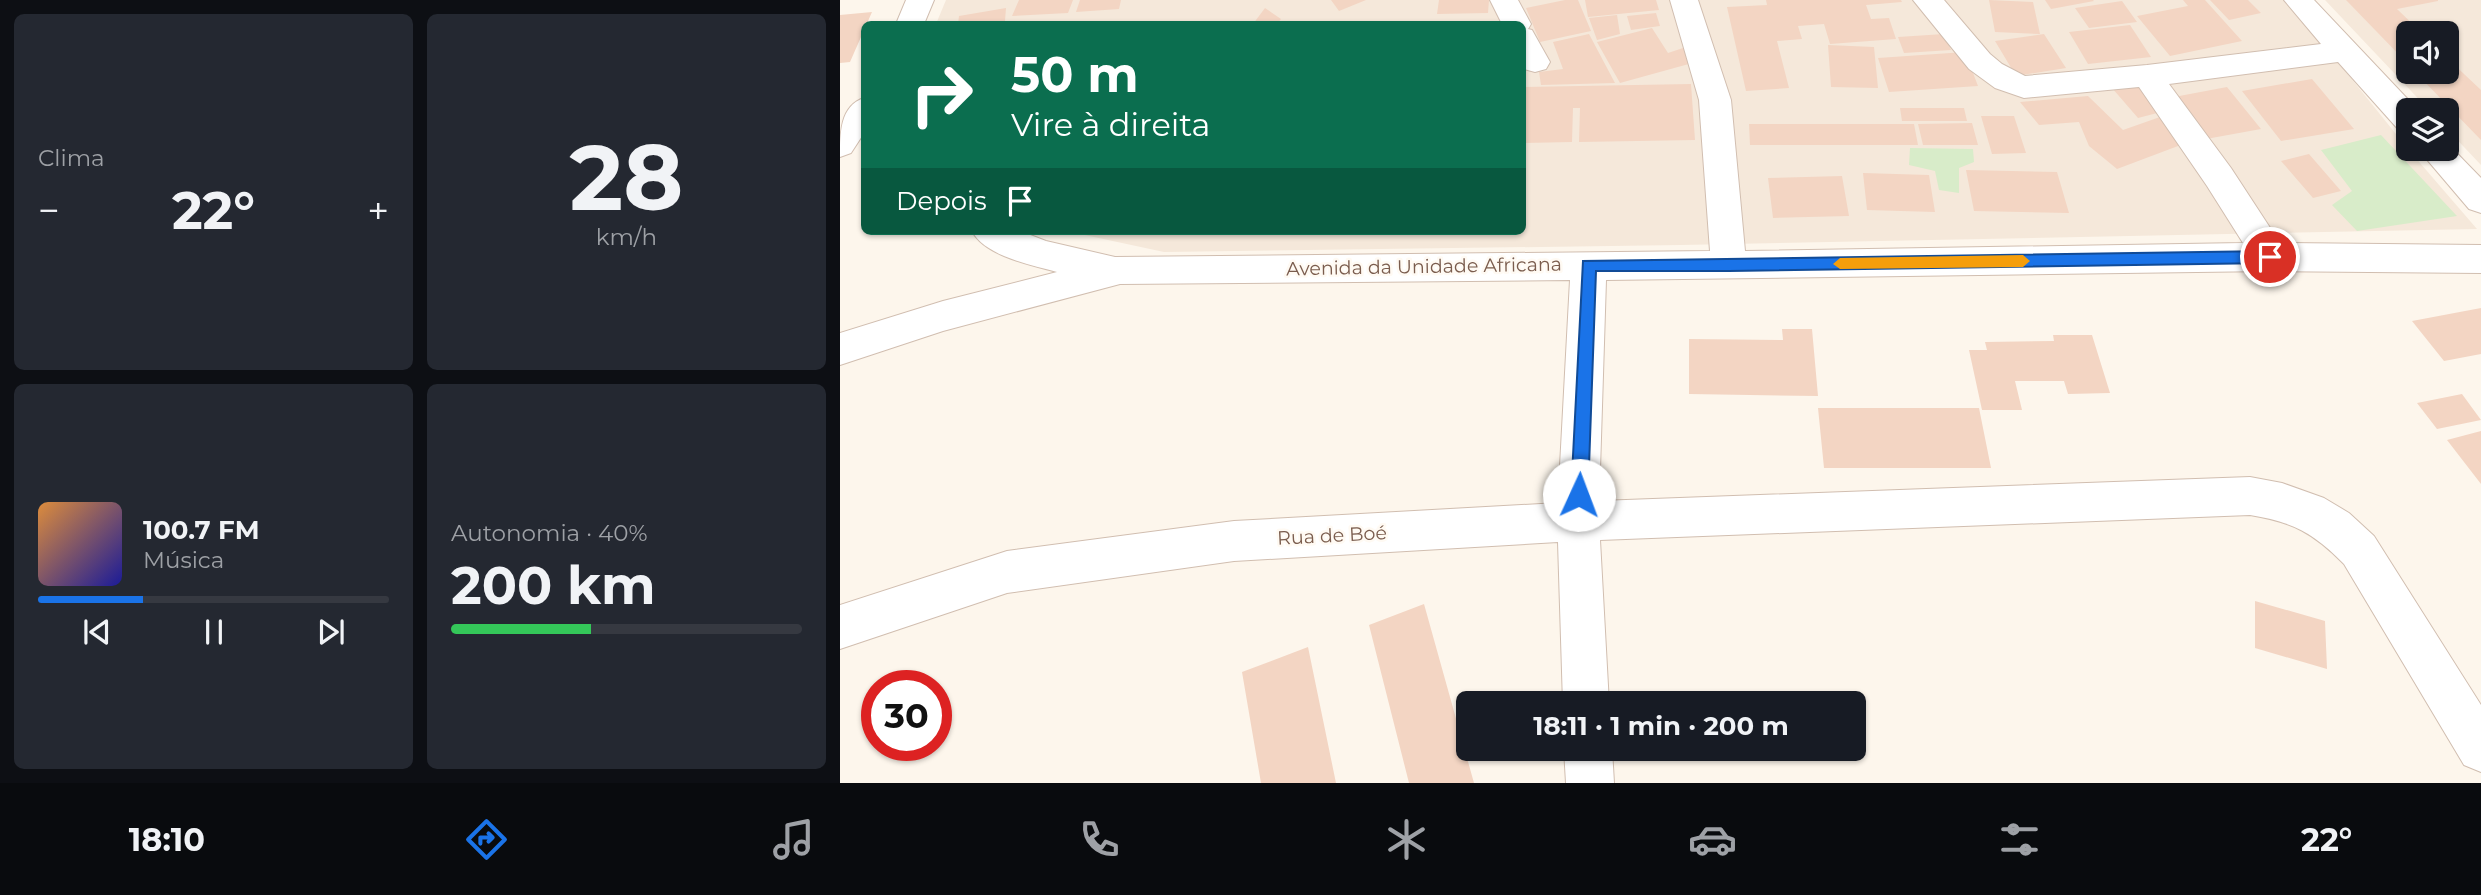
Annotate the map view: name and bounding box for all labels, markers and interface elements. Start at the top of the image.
map controls [2396,21,2459,161]
button: sound [2396,21,2459,84]
text: 50 m [1011,45,1139,104]
icon: right [896,49,987,140]
button: layers [2396,98,2459,161]
text: Vire à direita [1011,105,1210,144]
text: 28 [570,122,683,233]
text: Clima [38,144,105,172]
text: 22° [172,179,255,242]
icon: arrive [1001,182,1039,220]
text: Depois [896,185,987,217]
text: − [38,187,60,234]
text: + [367,187,389,234]
text: km/h [596,223,657,251]
pin [2240,227,2300,287]
icon: arrive [2251,238,2289,276]
street label: Avenida da Unidade Africana [1286,253,1562,280]
position arrow [1542,458,1616,532]
text: 100.7 FM [143,514,259,546]
text: Autonomia · 40% [451,519,648,547]
street label: Rua de Boé [1277,521,1387,550]
text: Música [143,546,224,574]
text: 200 km [451,554,655,617]
icon: previous [78,613,116,651]
icon: pause [195,613,233,651]
icon: next [312,613,350,651]
speed limit sign: 30 [861,670,952,761]
text: 18:11 · 1 min · 200 m [1533,710,1789,742]
icon: directions [462,815,511,864]
icon: music [769,815,818,864]
icon: phone [1075,815,1124,864]
icon: climate [1382,815,1431,864]
icon: car [1688,815,1737,864]
icon: filters [1995,815,2044,864]
text: 18:10 [129,820,205,859]
text: 22° [2301,820,2352,859]

